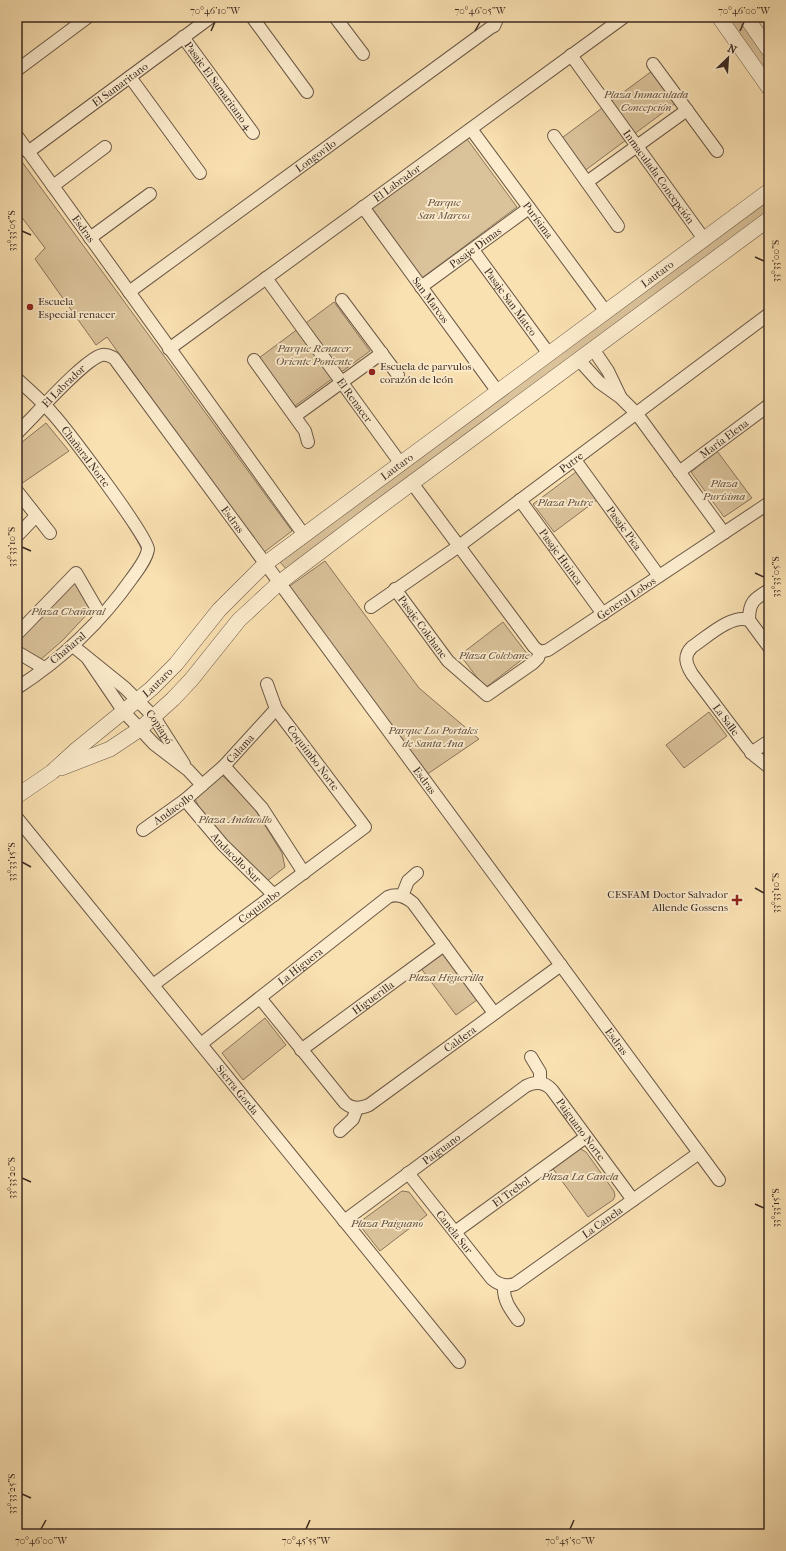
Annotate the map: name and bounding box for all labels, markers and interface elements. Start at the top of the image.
text: 70°46'10"W [190,5,241,17]
text: 70°46'05"W [455,5,507,17]
text: 70°46'00"W [718,5,771,17]
north arrow [708,38,748,78]
street label: Pasaje El Samaritano 4 [182,39,255,133]
text: N [725,42,739,57]
street label: El Samaritano [89,59,150,109]
park label: Plaza Inmaculada Concepción [603,88,689,114]
street label: Inmaculada Concepción [620,127,698,227]
street label: Longovilo [293,136,339,175]
street label: El Labrador [371,161,423,204]
park label: Parque San Marcos [417,196,471,222]
street label: Purísima [520,199,556,242]
text: 33°33'05"S [6,210,18,252]
street label: Esdras [69,212,98,245]
street label: Pasaje Dimas [446,224,504,271]
text: 33°33'00"S [770,240,782,282]
street label: Lautaro [638,257,676,290]
street label: Pasaje San Mateo [482,265,540,339]
street label: San Marcos [410,274,452,325]
place label: Escuela Especial renacer [38,295,116,321]
marker: Escuela Especial renacer [25,302,35,312]
park label: Parque Renacer Oriente Poniente [276,342,353,368]
place label: Escuela de parvulos corazón de león [380,360,472,386]
street label: El Labrador [39,362,88,410]
marker: Escuela de parvulos corazón de león [367,367,377,377]
street label: El Renacer [334,375,375,425]
street label: María Elena [697,416,751,461]
street label: Chañaral Norte [59,423,113,490]
street label: Putre [556,449,586,475]
street label: Lautaro [378,450,416,483]
park label: Plaza Purísima [702,477,745,503]
park label: Plaza Putre [536,496,593,509]
street label: Esdras [218,503,247,536]
street label: Pasaje Pica [604,503,645,553]
street label: Pasaje Huinca [537,526,586,588]
text: 33°33'10"S [6,527,18,567]
text: 33°33'05"S [770,556,782,598]
street label: General Lobos [594,574,658,622]
street label: Pasaje Colchane [395,593,451,661]
park label: Plaza Chañaral [30,605,106,618]
street label: Chañaral [47,629,89,667]
park label: Plaza Colchane [458,649,530,662]
street label: Lautaro [140,664,176,700]
street label: La Salle [710,701,743,738]
street label: Copiapó [144,707,176,747]
street label: Coquimbo Norte [284,723,342,794]
park label: Parque Los Portales de Santa Ana [387,724,478,750]
street label: Calama [223,731,257,766]
street label: Esdras [411,764,439,796]
street label: Andacollo [150,789,196,828]
park label: Plaza Andacollo [197,813,272,826]
street label: Andacollo Sur [208,829,264,885]
text: 33°33'15"S [6,842,18,882]
text: 33°33'10"S [770,873,782,913]
street label: Coquimbo [235,886,283,926]
place label: CESFAM Doctor Salvador Allende Gossens [607,888,728,914]
marker: CESFAM Doctor Salvador Allende Gossens [731,894,743,906]
street label: La Higuera [275,944,326,988]
park label: Plaza Higuerilla [407,971,484,984]
street label: Higuerilla [349,977,397,1017]
street label: Caldera [441,1022,479,1055]
street label: Esdras [603,1025,631,1057]
street label: Sierra Gorda [214,1062,262,1118]
street label: Paiguano Norte [554,1096,609,1164]
street label: Paiguano [420,1130,463,1167]
text: 33°33'20"S [6,1157,18,1199]
park label: Plaza La Canela [540,1170,619,1183]
street label: El Trebol [490,1174,532,1209]
text: 33°33'15"S [770,1188,782,1228]
street label: La Canela [579,1203,626,1241]
street label: Canela Sur [434,1208,476,1256]
park label: Plaza Paiguano [350,1217,424,1230]
text: 33°33'25"S [6,1474,18,1514]
text: 70°46'00"W [15,1535,68,1547]
text: 70°45'55"W [282,1535,331,1547]
text: 70°45'50"W [545,1535,596,1547]

